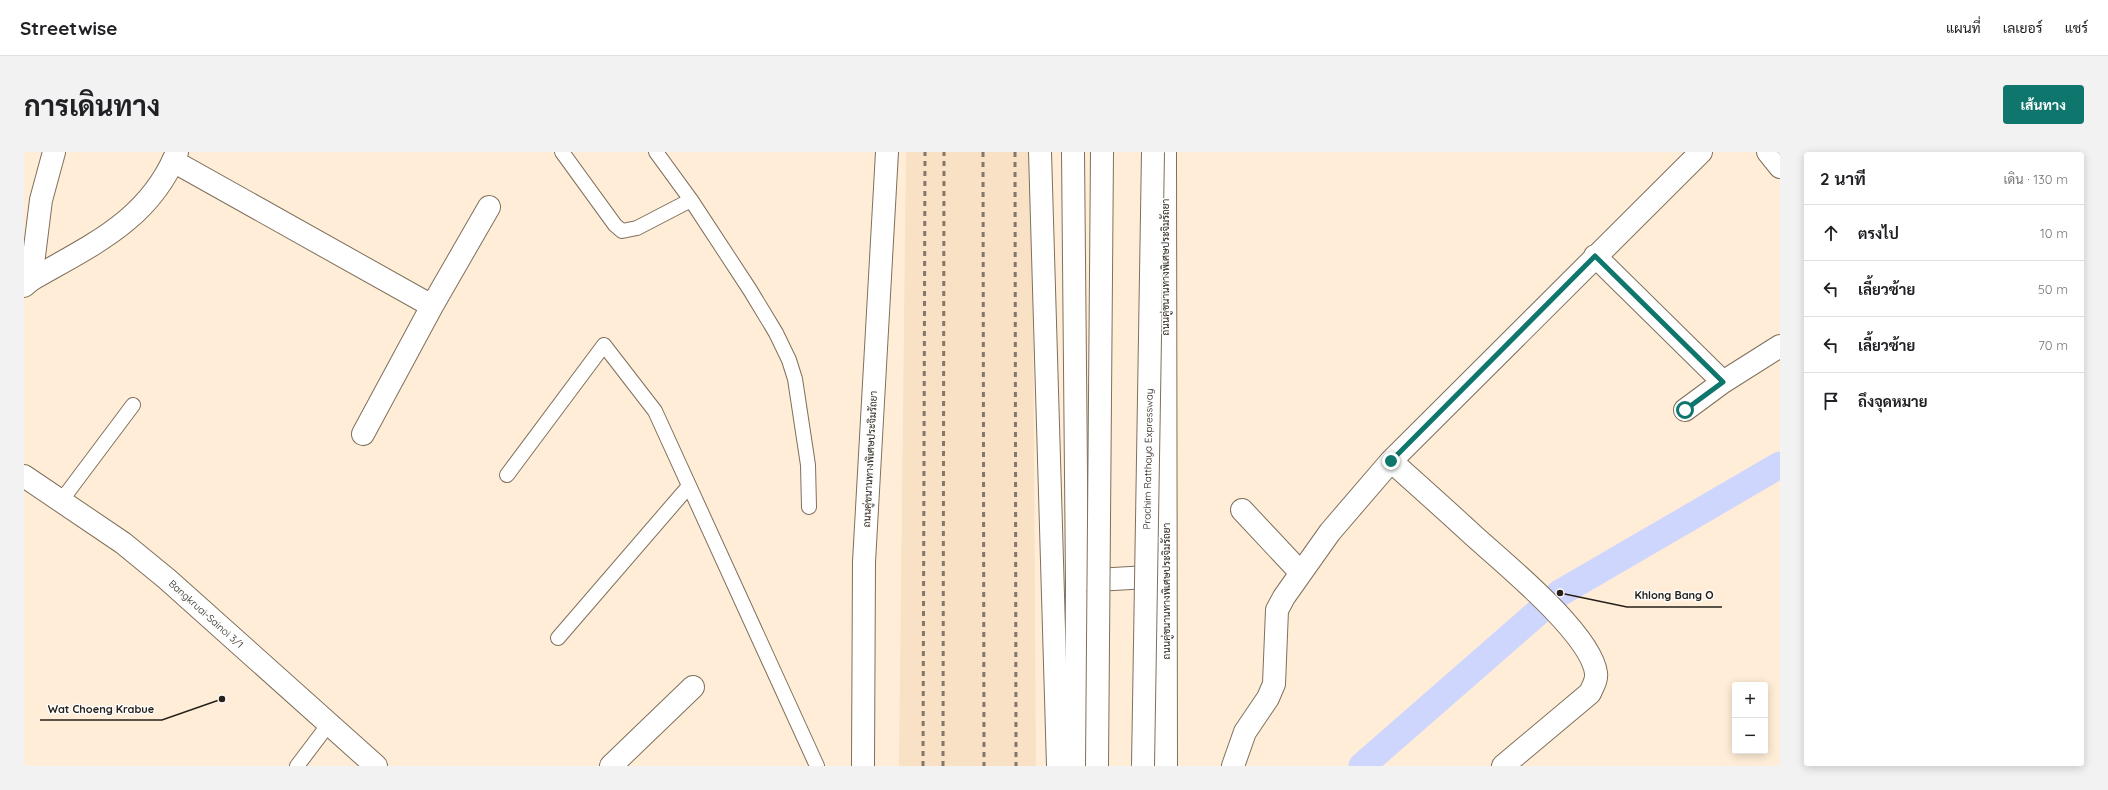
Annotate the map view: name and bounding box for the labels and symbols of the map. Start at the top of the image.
street label: ถนนคู่ขนานทางพิเศษประจิมรัถยา [1159,198,1173,335]
street label: Prachim Ratthaya Expressway [1140,388,1156,530]
street label: ถนนคู่ขนานทางพิเศษประจิมรัถยา [860,390,881,528]
route start [1676,401,1694,419]
route end [1382,452,1400,470]
street label: ถนนคู่ขนานทางพิเศษประจิมรัถยา [1160,522,1174,659]
street label: Bangkruai-Sainoi 3/1 [166,577,246,651]
callout: Khlong Bang O [1627,584,1722,607]
text: Khlong Bang O [1634,588,1714,602]
callout: Wat Choeng Krabue [40,697,162,720]
text: Wat Choeng Krabue [48,702,155,716]

